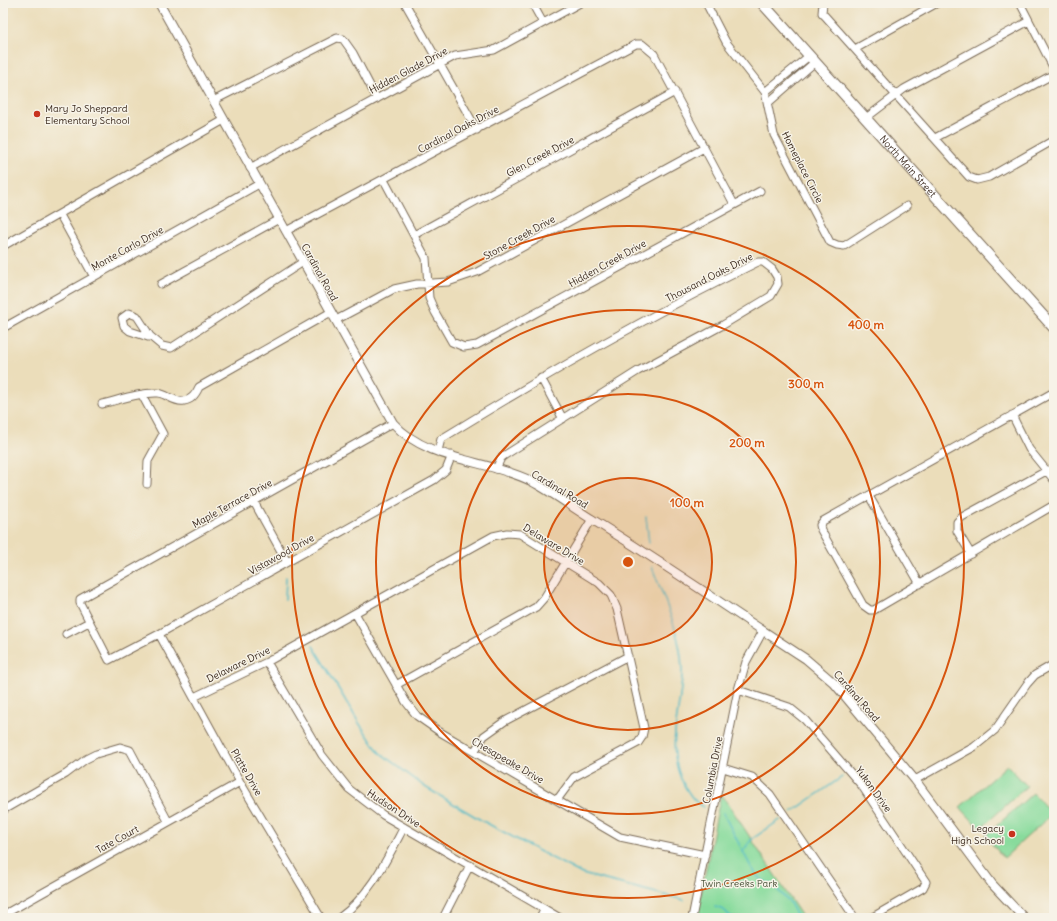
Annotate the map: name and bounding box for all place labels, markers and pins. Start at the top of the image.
place label: Mary Jo Sheppard Elementary School [45,102,130,127]
marker: Mary Jo Sheppard Elementary School [32,109,42,119]
centre of rings [621,555,635,569]
place label: Legacy High School [951,822,1004,847]
marker: Legacy High School [1007,829,1017,839]

